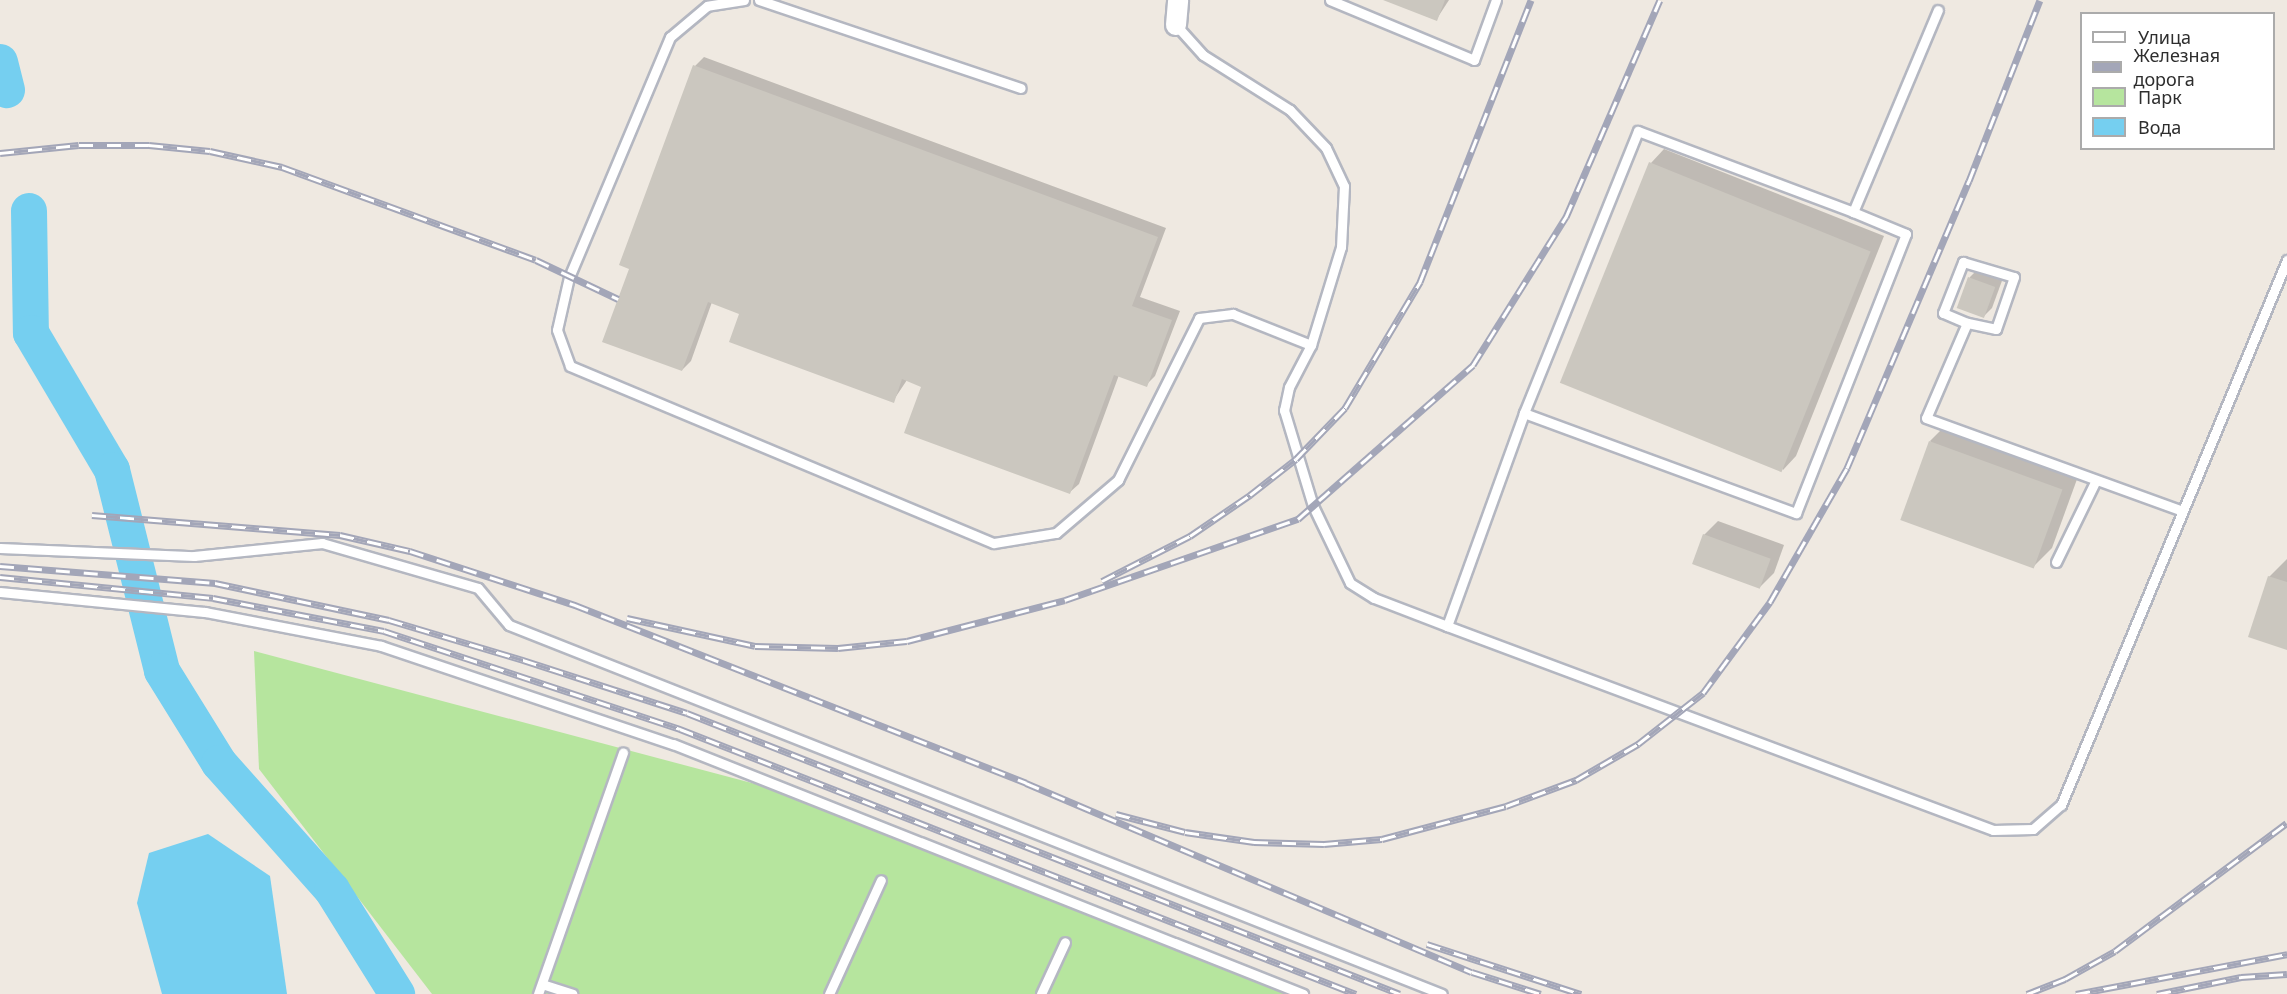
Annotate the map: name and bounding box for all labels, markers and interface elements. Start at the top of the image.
legend [2080,12,2275,150]
text: Улица [2138,25,2191,49]
text: Железная дорога [2134,43,2220,91]
text: Парк [2138,85,2182,109]
text: Вода [2138,115,2181,139]

